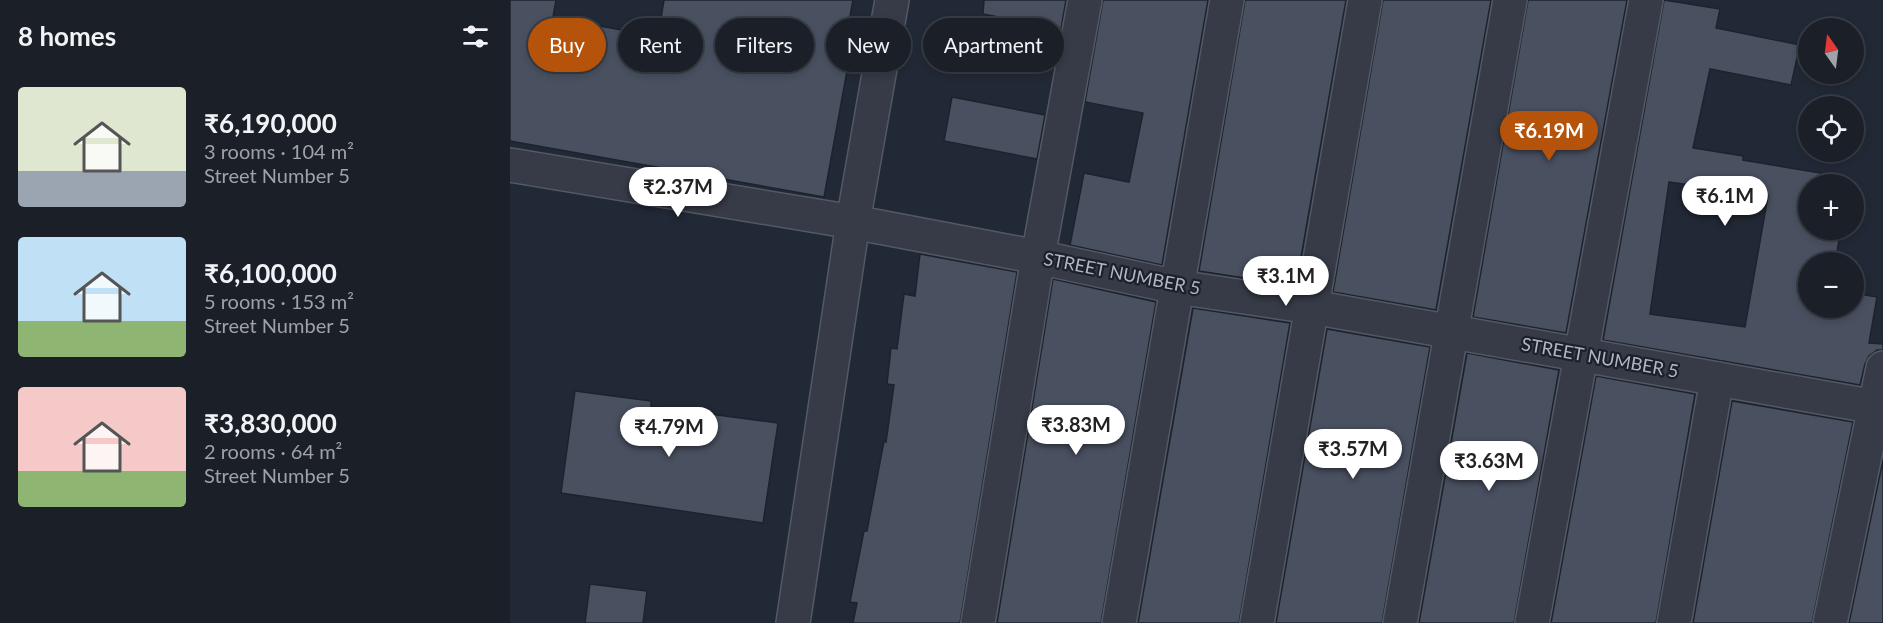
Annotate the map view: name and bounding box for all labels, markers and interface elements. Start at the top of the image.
chip: Buy [528,18,606,72]
chip: Rent [618,18,703,72]
chip: Filters [715,18,814,72]
chip: New [826,18,911,72]
chip: Apartment [923,18,1064,72]
north arrow [1798,18,1864,84]
map controls [1798,18,1864,318]
text: 8 homes [18,20,116,52]
icon: filters [459,20,492,53]
button: locate [1798,96,1864,162]
text: ₹6,190,000 [204,107,337,139]
icon: home [66,111,138,183]
pin: ₹6.19M [1500,111,1598,162]
text: ₹6.19M [1514,118,1584,142]
text: 3 rooms · 104 m² [204,139,354,163]
text: Street Number 5 [204,163,350,187]
pin: ₹2.37M [629,167,727,218]
text: ₹2.37M [643,174,713,198]
button: + [1798,174,1864,240]
pin: ₹6.1M [1683,176,1767,227]
text: ₹6.1M [1696,183,1754,207]
street label: STREET NUMBER 5 [1042,247,1202,299]
button: − [1798,252,1864,318]
pin: ₹3.1M [1244,256,1328,307]
text: ₹6,100,000 [204,257,337,289]
icon: home [66,261,138,333]
text: ₹3.1M [1257,263,1315,287]
text: 5 rooms · 153 m² [204,289,354,313]
text: Street Number 5 [204,313,350,337]
street label: STREET NUMBER 5 [1520,332,1680,382]
pin: ₹3.83M [1027,405,1125,456]
text: ₹3,830,000 [204,407,337,439]
pin: ₹4.79M [620,407,718,458]
icon: home [66,411,138,483]
text: ₹3.83M [1041,412,1111,436]
text: ₹4.79M [634,414,704,438]
pin: ₹3.57M [1304,429,1402,480]
text: ₹3.57M [1318,436,1388,460]
text: 2 rooms · 64 m² [204,439,342,463]
pin: ₹3.63M [1440,441,1538,492]
text: ₹3.63M [1454,448,1524,472]
text: Street Number 5 [204,463,350,487]

